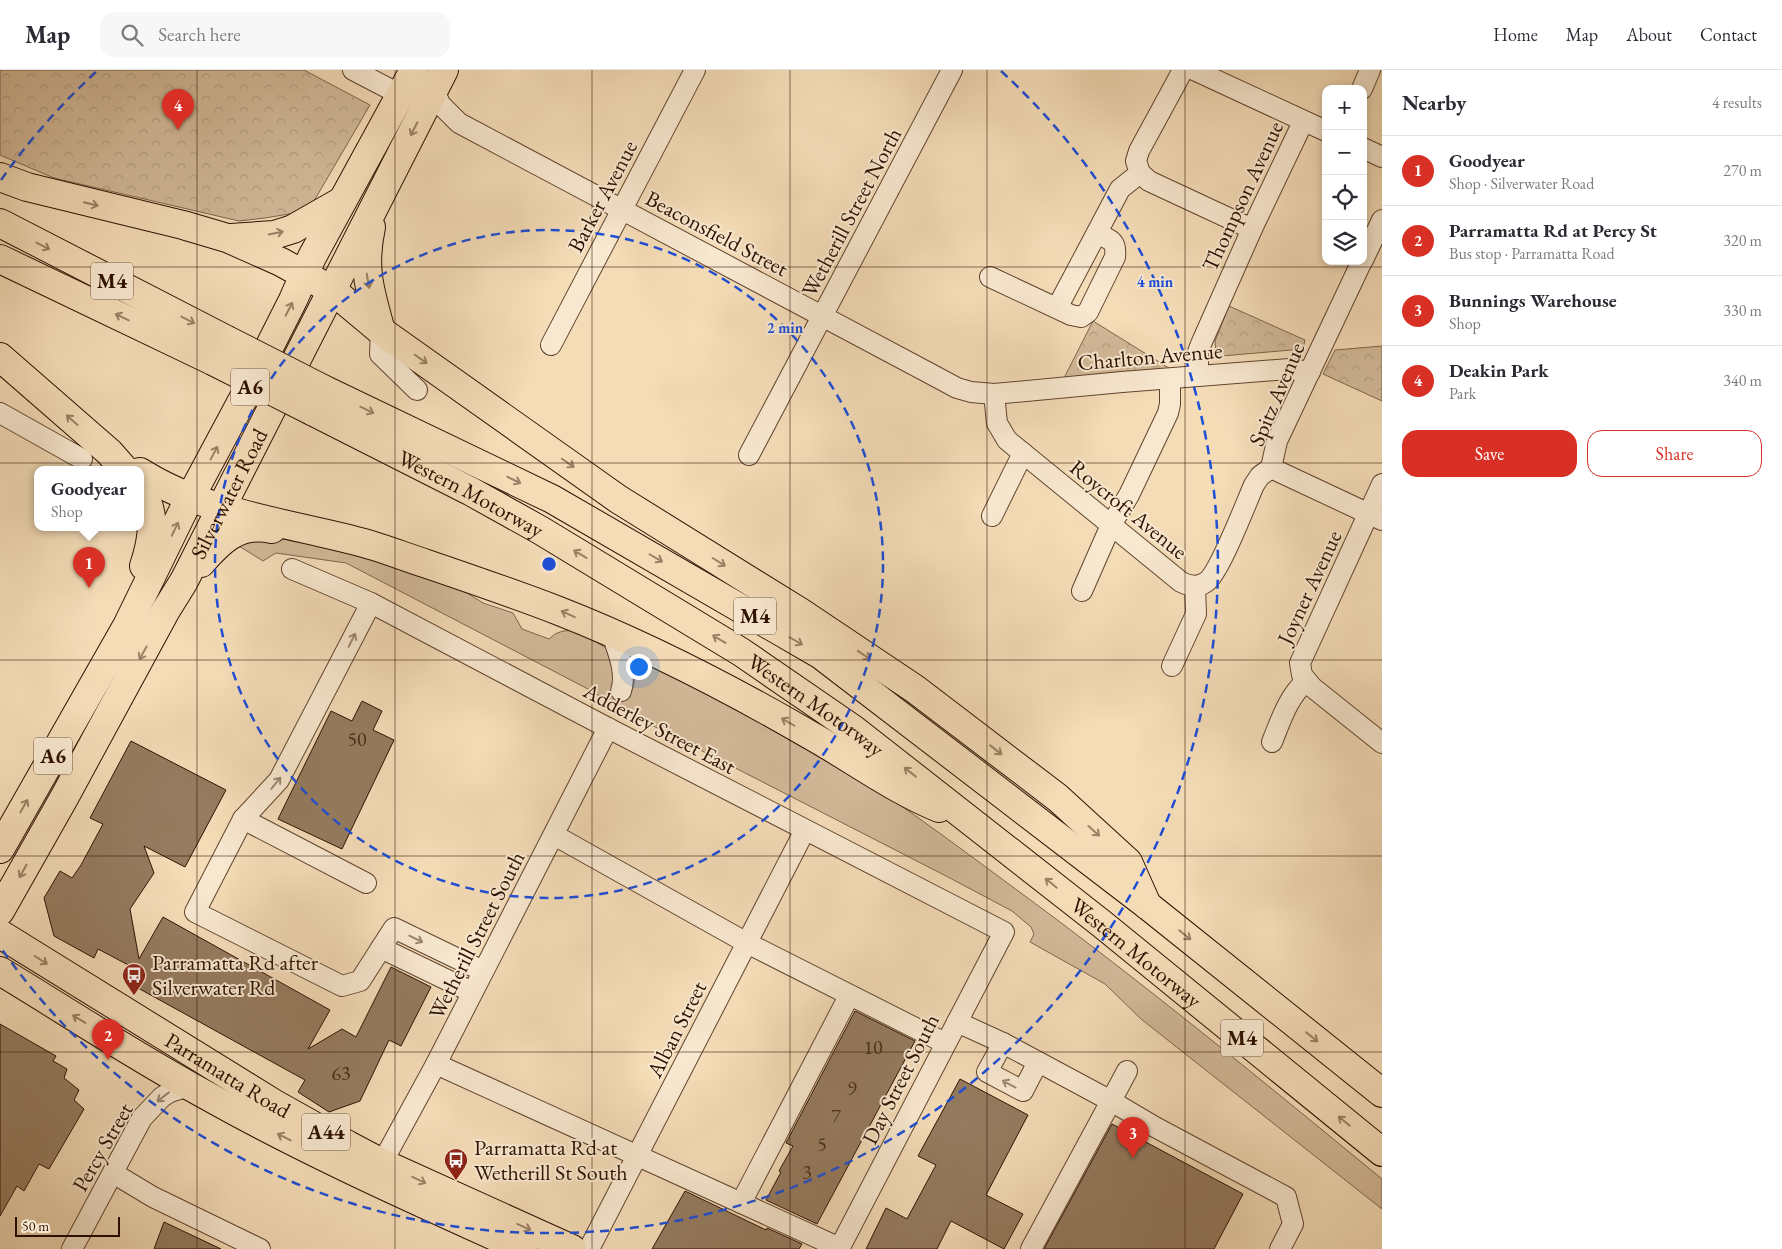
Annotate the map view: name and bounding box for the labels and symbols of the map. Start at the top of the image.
pin: 4 [162,89,194,130]
street label: Thompson Avenue [1195,116,1290,276]
one-way arrow [409,121,418,136]
street label: Wetherill Street North [795,123,908,302]
street label: Barker Avenue [561,135,644,257]
street label: Beaconsfield Street [640,184,793,283]
one-way arrow [82,199,98,209]
one-way arrow [267,228,283,238]
one-way arrow [36,241,51,251]
road number: M4 [91,262,133,300]
text: 4 min [1137,272,1174,291]
one-way arrow [364,273,374,289]
one-way arrow [285,302,294,317]
one-way arrow [115,312,130,322]
one-way arrow [180,315,195,325]
text: 2 min [767,318,804,337]
street label: Charlton Avenue [1076,336,1224,377]
street label: Spitz Avenue [1242,338,1311,450]
one-way arrow [414,354,428,364]
road number: A6 [231,368,269,406]
one-way arrow [359,406,374,416]
one-way arrow [66,414,79,426]
street label: Silverwater Road [184,423,275,564]
street label: Western Motorway [393,443,549,544]
one-way arrow [209,446,219,461]
street label: Roycroft Avenue [1064,453,1194,566]
one-way arrow [561,458,575,468]
one-way arrow [506,476,521,486]
one-way arrow [170,522,180,537]
street label: Joyner Avenue [1270,525,1349,651]
pin: 1 [73,547,105,588]
one-way arrow [574,549,588,559]
one-way arrow [649,554,663,564]
centre of rings [540,555,558,573]
one-way arrow [712,557,726,567]
road number: M4 [734,598,776,634]
one-way arrow [561,609,576,619]
one-way arrow [347,632,357,647]
one-way arrow [713,633,727,643]
one-way arrow [789,636,803,646]
one-way arrow [138,645,147,660]
street label: Western Motorway [742,647,890,763]
one-way arrow [857,650,871,660]
your location [626,654,652,680]
street label: Adderley Street East [578,676,741,781]
one-way arrow [781,717,795,727]
house number: 50 [347,726,367,752]
road number: A6 [34,738,72,774]
one-way arrow [989,745,1002,756]
one-way arrow [903,767,916,778]
one-way arrow [270,777,281,790]
one-way arrow [19,799,29,814]
one-way arrow [1087,825,1100,837]
street label: Wetherill Street South [422,846,531,1024]
one-way arrow [18,863,27,878]
one-way arrow [1044,878,1057,889]
street label: Western Motorway [1064,891,1208,1015]
one-way arrow [1178,930,1191,941]
one-way arrow [408,934,423,944]
place label: Parramatta Rd after Silverwater Rd [152,948,319,1002]
one-way arrow [34,955,48,965]
bus stop icon: Parramatta Rd after Silverwater Rd [121,962,147,996]
street label: Alban Street [639,976,713,1083]
street label: Day Street South [855,1009,946,1149]
one-way arrow [73,1014,87,1024]
pin: 2 [92,1019,124,1060]
road number: M4 [1221,1020,1263,1056]
street label: Parramatta Road [159,1026,296,1125]
one-way arrow [1305,1031,1318,1042]
house number: 10 [863,1034,883,1060]
house number: 63 [331,1060,351,1086]
house number: 9 [847,1075,857,1101]
one-way arrow [1002,1078,1017,1088]
one-way arrow [157,1092,170,1103]
street label: Percy Street [65,1098,139,1197]
house number: 7 [831,1103,841,1129]
road number: A44 [302,1114,350,1150]
one-way arrow [1338,1116,1351,1127]
pin: 3 [1117,1117,1149,1158]
house number: 5 [817,1131,827,1157]
one-way arrow [277,1132,292,1141]
place label: Parramatta Rd at Wetherill St South [474,1133,628,1187]
bus stop icon: Parramatta Rd at Wetherill St South [443,1147,469,1181]
house number: 3 [802,1159,812,1185]
one-way arrow [411,1175,426,1185]
scale bar [15,1214,120,1237]
one-way arrow [516,1223,531,1233]

